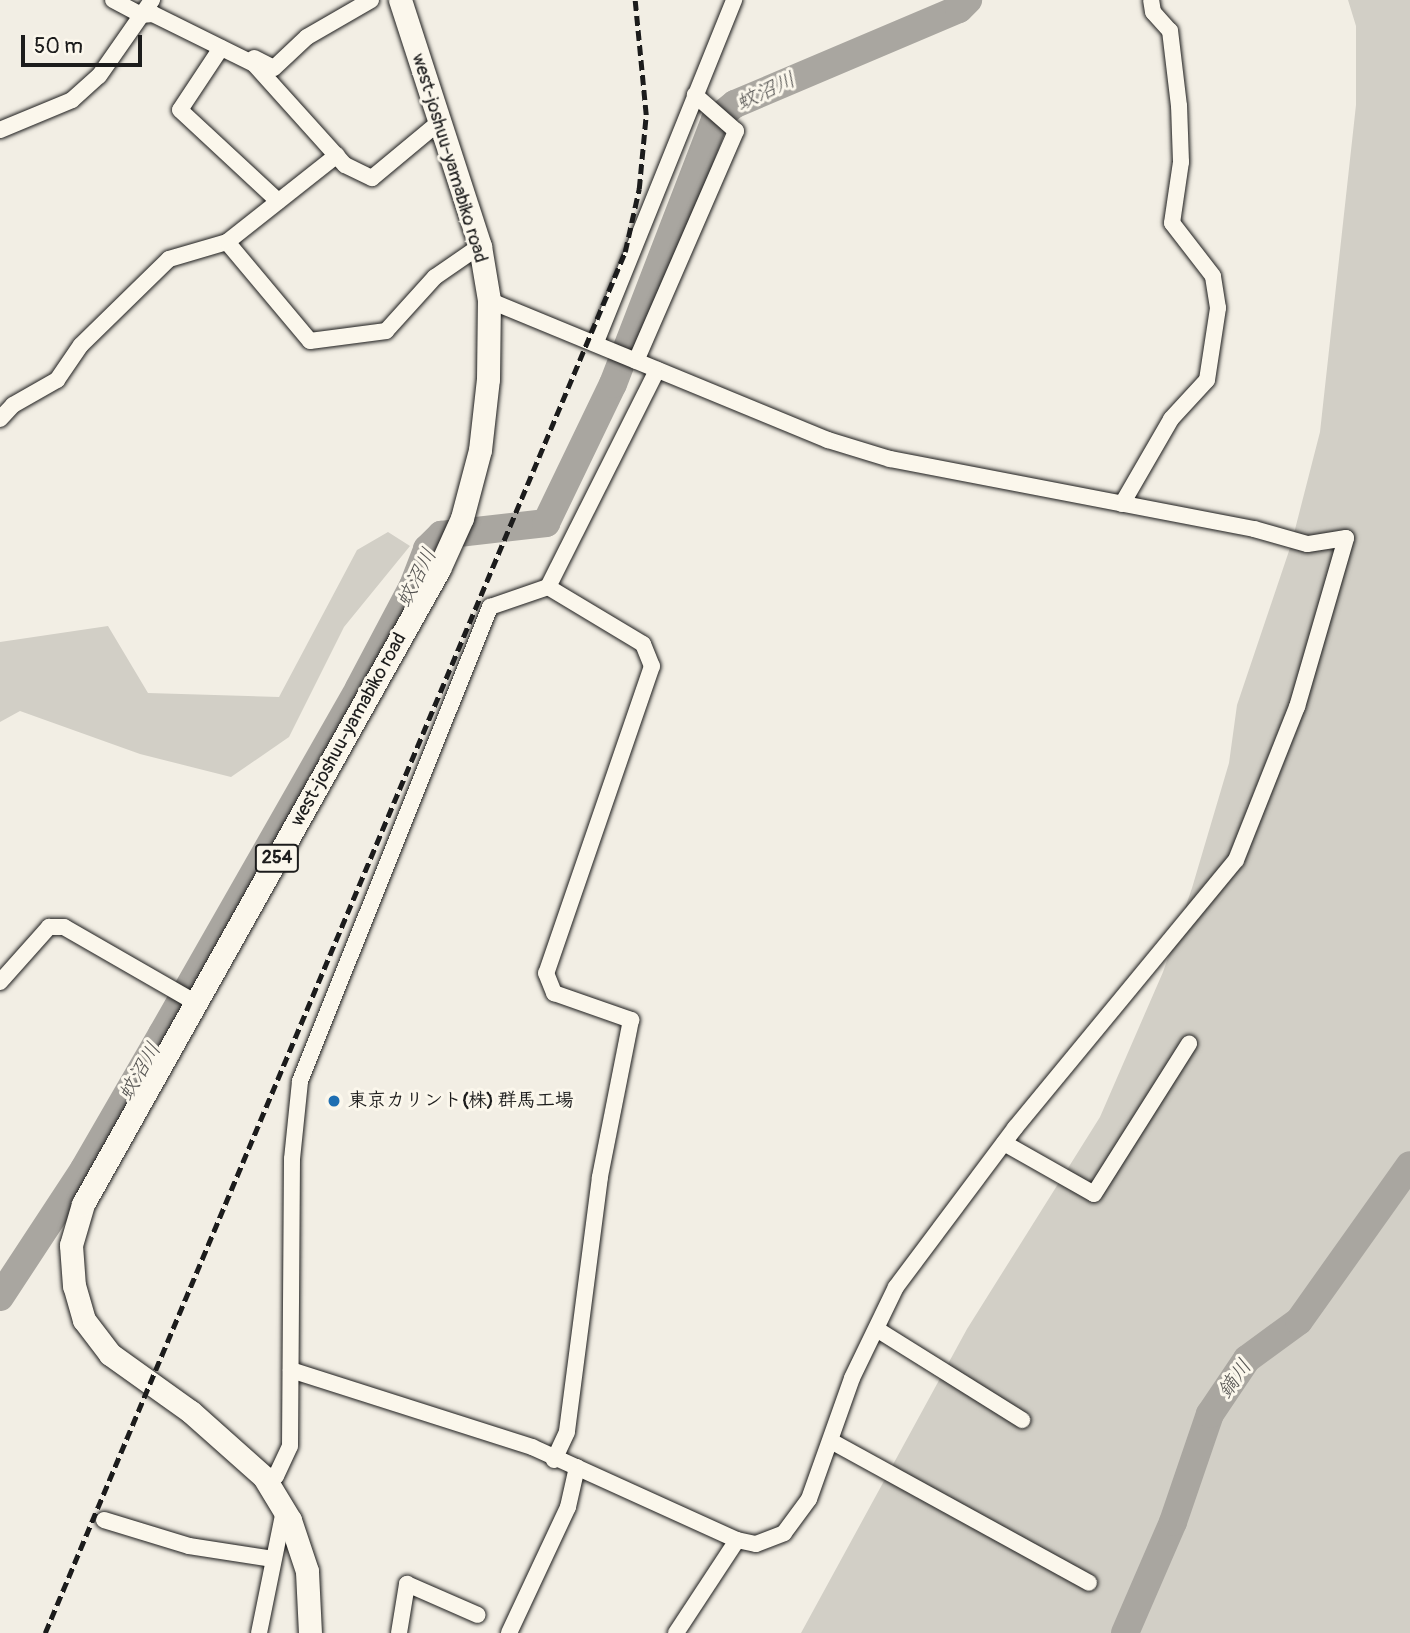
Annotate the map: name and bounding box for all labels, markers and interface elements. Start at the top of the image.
scale bar [24,21,145,65]
text: 50 m [34,33,83,60]
street label: west-joshuu-yamabiko road [406,50,492,266]
water label: 蚊沼川 [732,67,800,117]
water label: 蚊沼川 [391,544,443,612]
street label: west-joshuu-yamabiko road [286,629,412,831]
road number: 254 [254,844,300,872]
water label: 蚊沼川 [113,1038,167,1106]
place label: 東京カリント(株) 群馬工場 [348,1090,574,1112]
marker: 東京カリント(株) 群馬工場 [326,1093,342,1109]
water label: 鏑川 [1212,1355,1258,1403]

